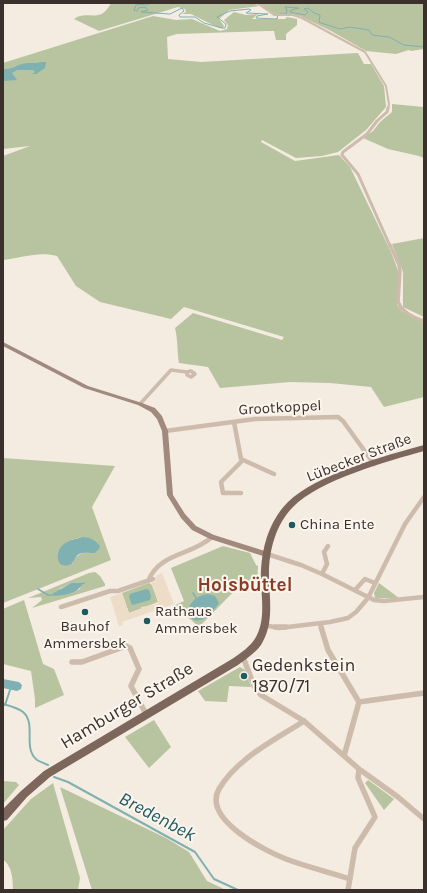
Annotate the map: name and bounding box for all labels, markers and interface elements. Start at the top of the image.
street label: Grootkoppel [238,397,322,419]
street label: Lübecker Straße [304,430,414,486]
place label: China Ente [300,516,374,534]
marker: China Ente [287,520,297,530]
district label: Hoisbüttel [198,575,292,597]
place label: Rathaus Ammersbek [155,603,238,638]
marker: Bauhof Ammersbek [80,607,90,617]
marker: Rathaus Ammersbek [142,616,152,626]
place label: Bauhof Ammersbek [44,618,126,653]
place label: Gedenkstein 1870/71 [252,655,355,698]
street label: Hamburger Straße [57,658,197,754]
marker: Gedenkstein 1870/71 [239,671,249,681]
water label: Bredenbek [115,787,199,847]

